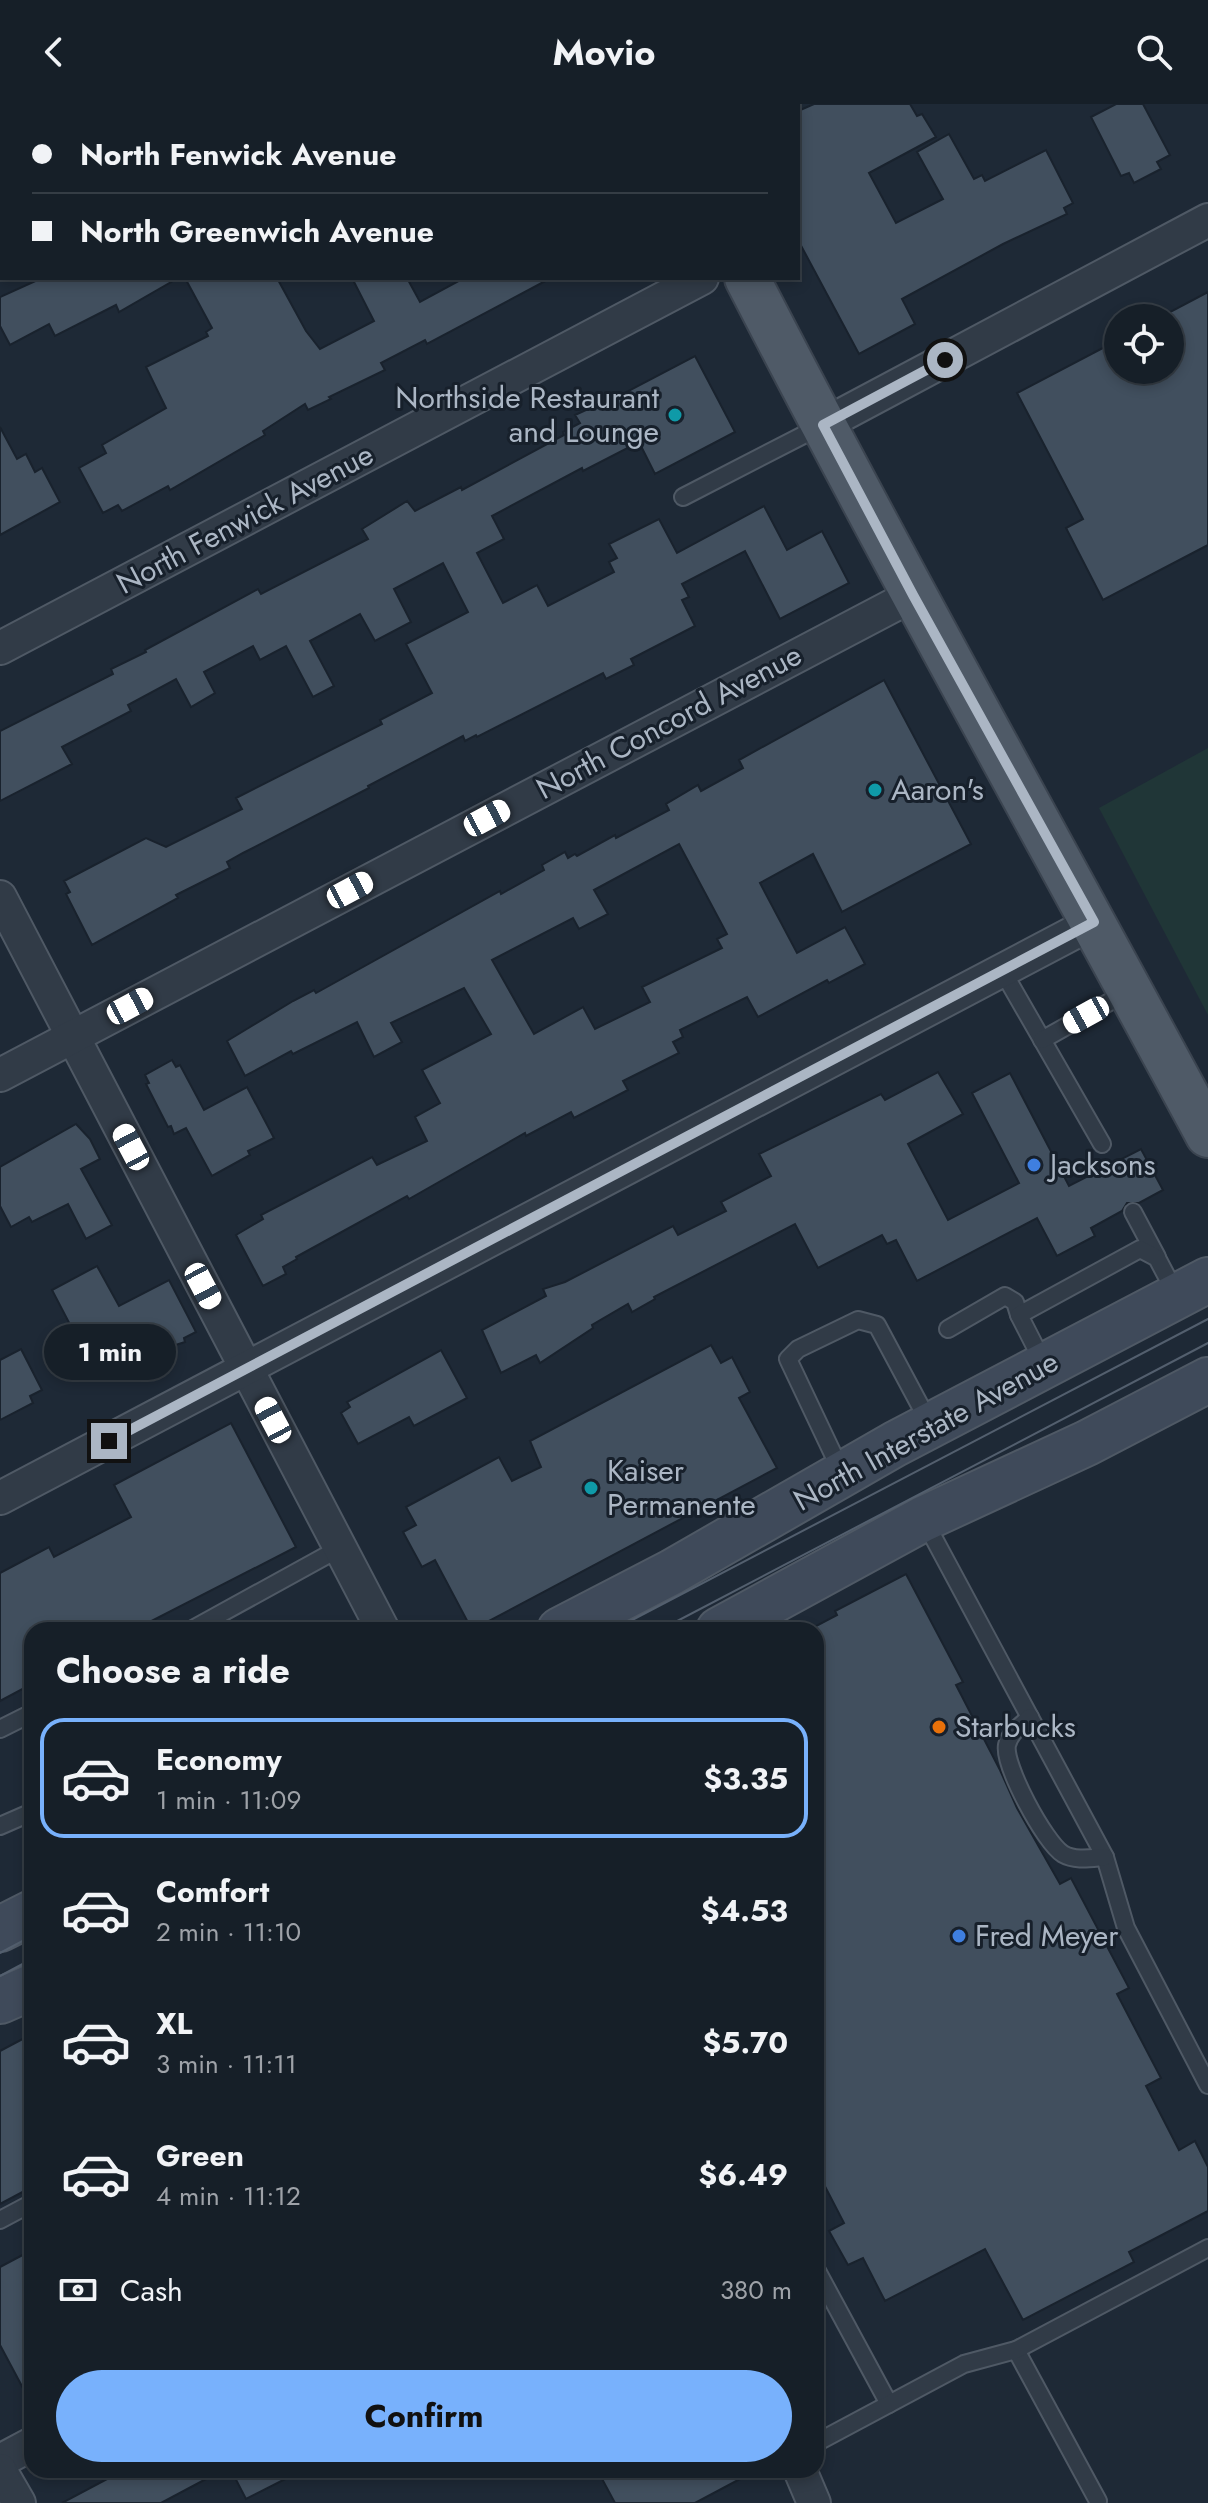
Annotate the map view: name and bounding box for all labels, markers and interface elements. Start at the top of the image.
text: Movio [553,26,655,78]
icon: back [32,30,76,74]
icon: search [1132,30,1176,74]
text: North Fenwick Avenue [80,133,396,176]
text: North Greenwich Avenue [80,210,434,253]
map controls [1104,304,1184,384]
button: locate [1104,304,1184,384]
route start [927,342,963,378]
place label: Northside Restaurant and Lounge [395,376,660,453]
marker: Northside Restaurant and Lounge [666,406,684,424]
street label: North Fenwick Avenue [109,433,381,604]
street label: North Concord Avenue [528,633,809,810]
place label: Aaron's [891,768,984,811]
marker: Aaron's [866,781,884,799]
car [460,796,514,840]
car [323,868,377,912]
car [103,984,157,1028]
car [1059,993,1113,1037]
car [109,1120,153,1174]
place label: Jacksons [1046,1143,1155,1186]
marker: Jacksons [1025,1156,1043,1174]
car [181,1259,225,1313]
callout: 1 min [43,1325,175,1381]
text: 1 min [78,1333,142,1371]
street label: North Interstate Avenue [786,1340,1066,1521]
car [251,1393,295,1447]
route end [91,1423,127,1459]
place label: Kaiser Permanente [607,1449,756,1526]
marker: Kaiser Permanente [582,1479,600,1497]
text: Choose a ride [56,1644,290,1696]
place label: Starbucks [955,1705,1076,1748]
marker: Starbucks [930,1718,948,1736]
text: Economy [156,1738,282,1781]
icon: car [60,1742,132,1814]
text: $3.35 [704,1757,788,1800]
text: 1 min · 11:09 [156,1781,301,1819]
text: Comfort [156,1870,269,1913]
icon: car [60,1874,132,1946]
text: $4.53 [701,1889,788,1932]
text: 2 min · 11:10 [156,1913,301,1951]
place label: Fred Meyer [975,1914,1119,1957]
marker: Fred Meyer [950,1927,968,1945]
text: XL [156,2002,192,2045]
icon: car [60,2006,132,2078]
text: $5.70 [702,2021,788,2064]
text: 3 min · 11:11 [156,2045,297,2083]
text: Green [156,2134,244,2177]
icon: car [60,2138,132,2210]
text: $6.49 [699,2153,788,2196]
text: 4 min · 11:12 [156,2177,301,2215]
icon: cash [56,2268,100,2312]
text: Cash [120,2269,183,2312]
text: 380 m [720,2271,792,2309]
button: Confirm [56,2370,792,2462]

